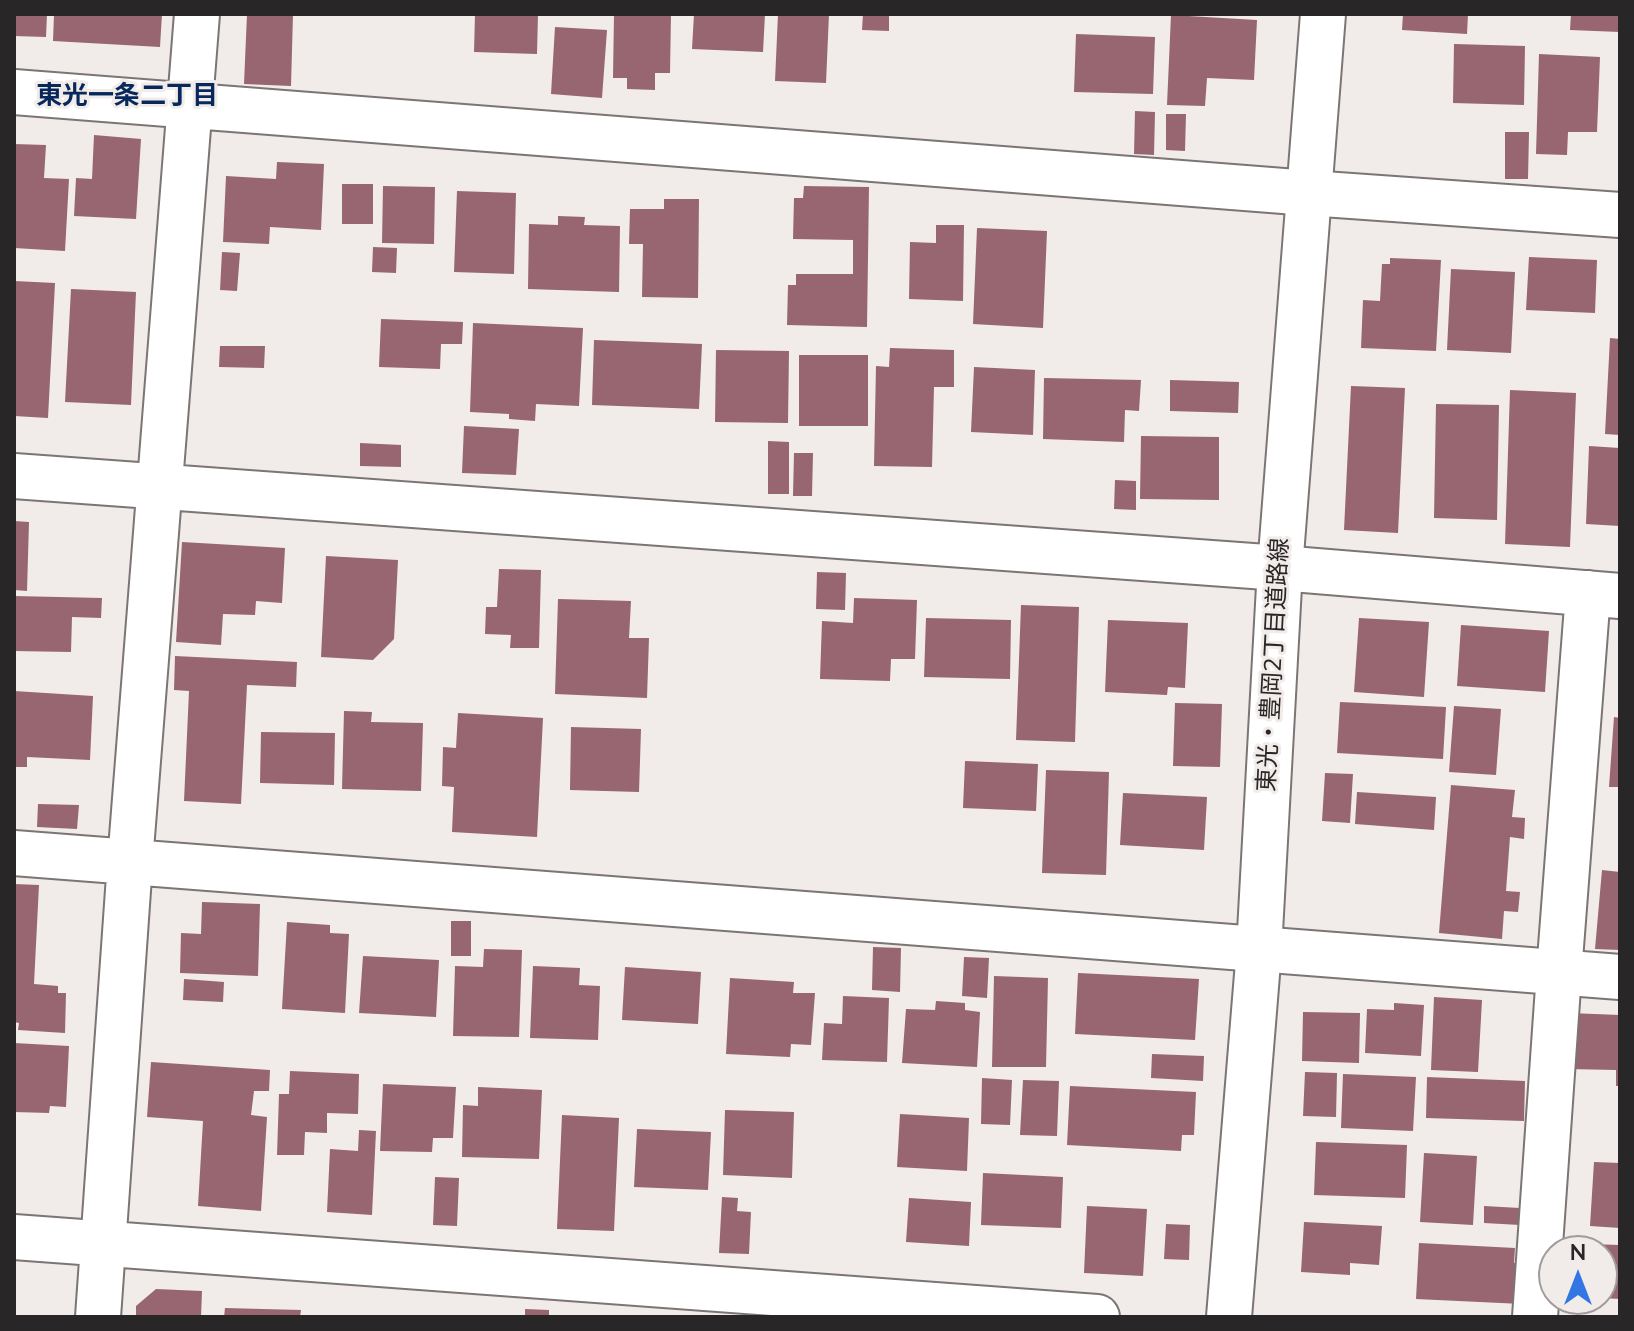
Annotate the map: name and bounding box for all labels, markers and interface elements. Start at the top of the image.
district label: 東光一条二丁目 [36,82,218,114]
street label: 東光・豊岡2丁目道路線 [1254,537,1296,793]
north arrow [1538,1235,1618,1315]
text: N [1570,1238,1586,1268]

